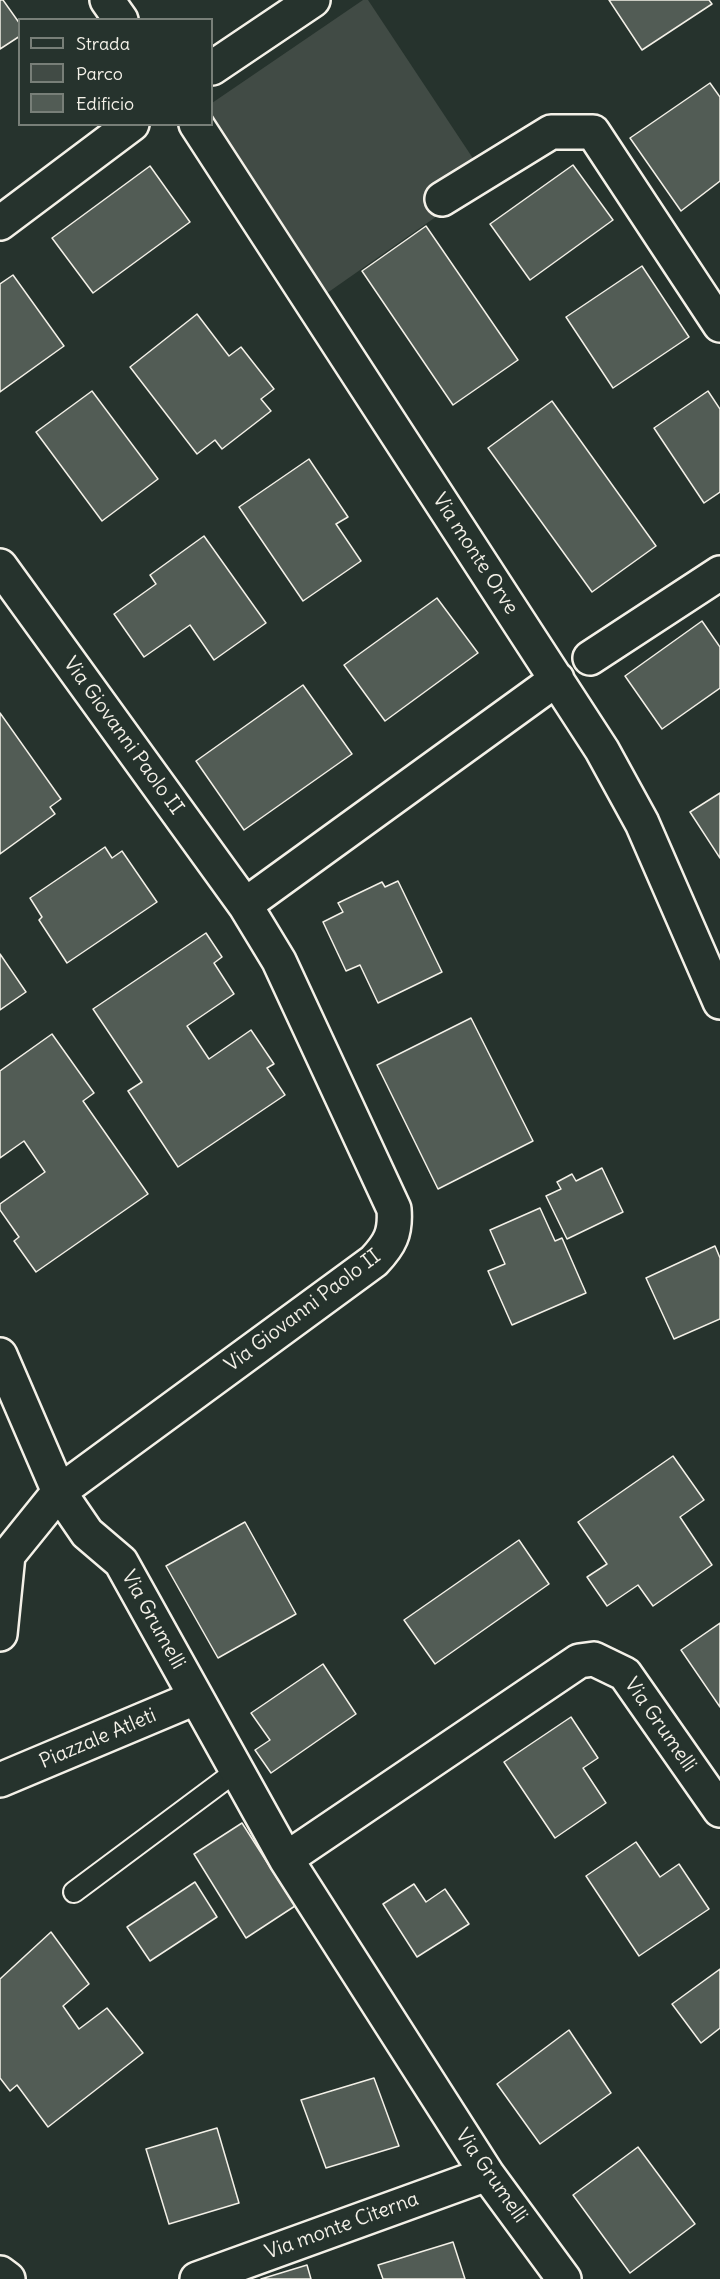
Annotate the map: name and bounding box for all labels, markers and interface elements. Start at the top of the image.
legend [18,18,213,126]
text: Strada [76,32,130,55]
text: Parco [76,62,123,85]
text: Edificio [76,92,134,115]
street label: Via monte Orve [427,489,523,619]
street label: Via Giovanni Paolo II [58,653,188,819]
street label: Via Giovanni Paolo II [220,1245,386,1377]
street label: Via Grumelli [116,1566,190,1674]
street label: Via Grumelli [619,1673,701,1777]
street label: Piazzale Atleti [36,1704,160,1774]
street label: Via Grumelli [450,2124,532,2228]
street label: Via monte Citerna [262,2187,422,2265]

